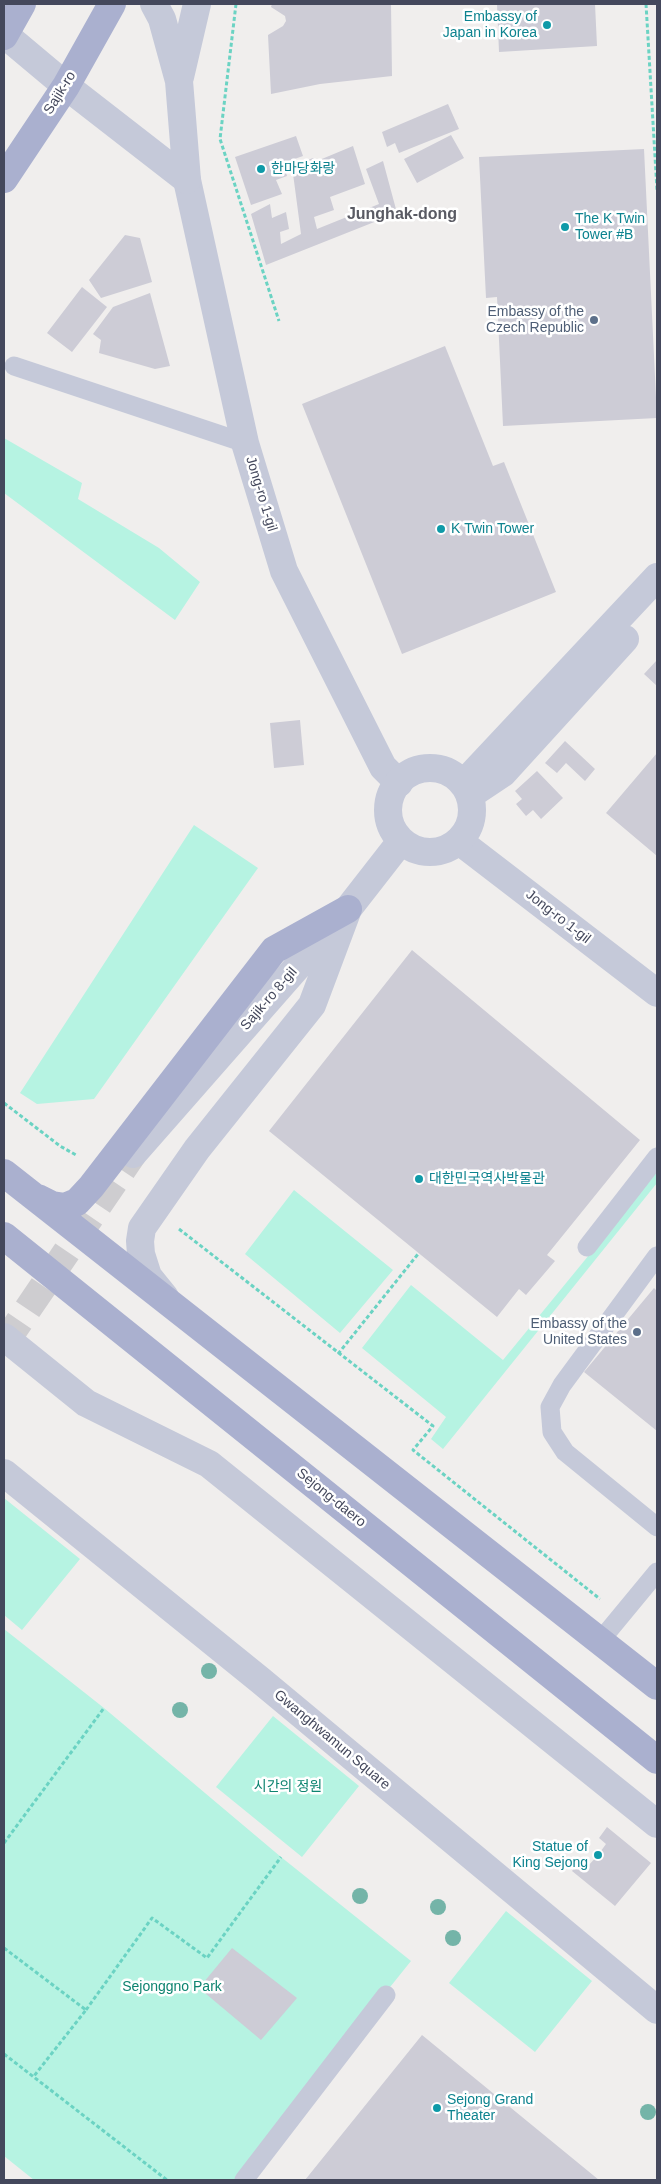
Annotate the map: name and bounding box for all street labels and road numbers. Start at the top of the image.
street label: Sajik-ro [40,68,80,118]
street label: Jong-ro 1-gil [242,454,280,534]
street label: Jong-ro 1-gil [522,886,594,948]
street label: Sajik-ro 8-gil [237,964,301,1034]
street label: Sejong-daero [293,1465,369,1531]
street label: Gwanghwamun Square [271,1687,393,1793]

